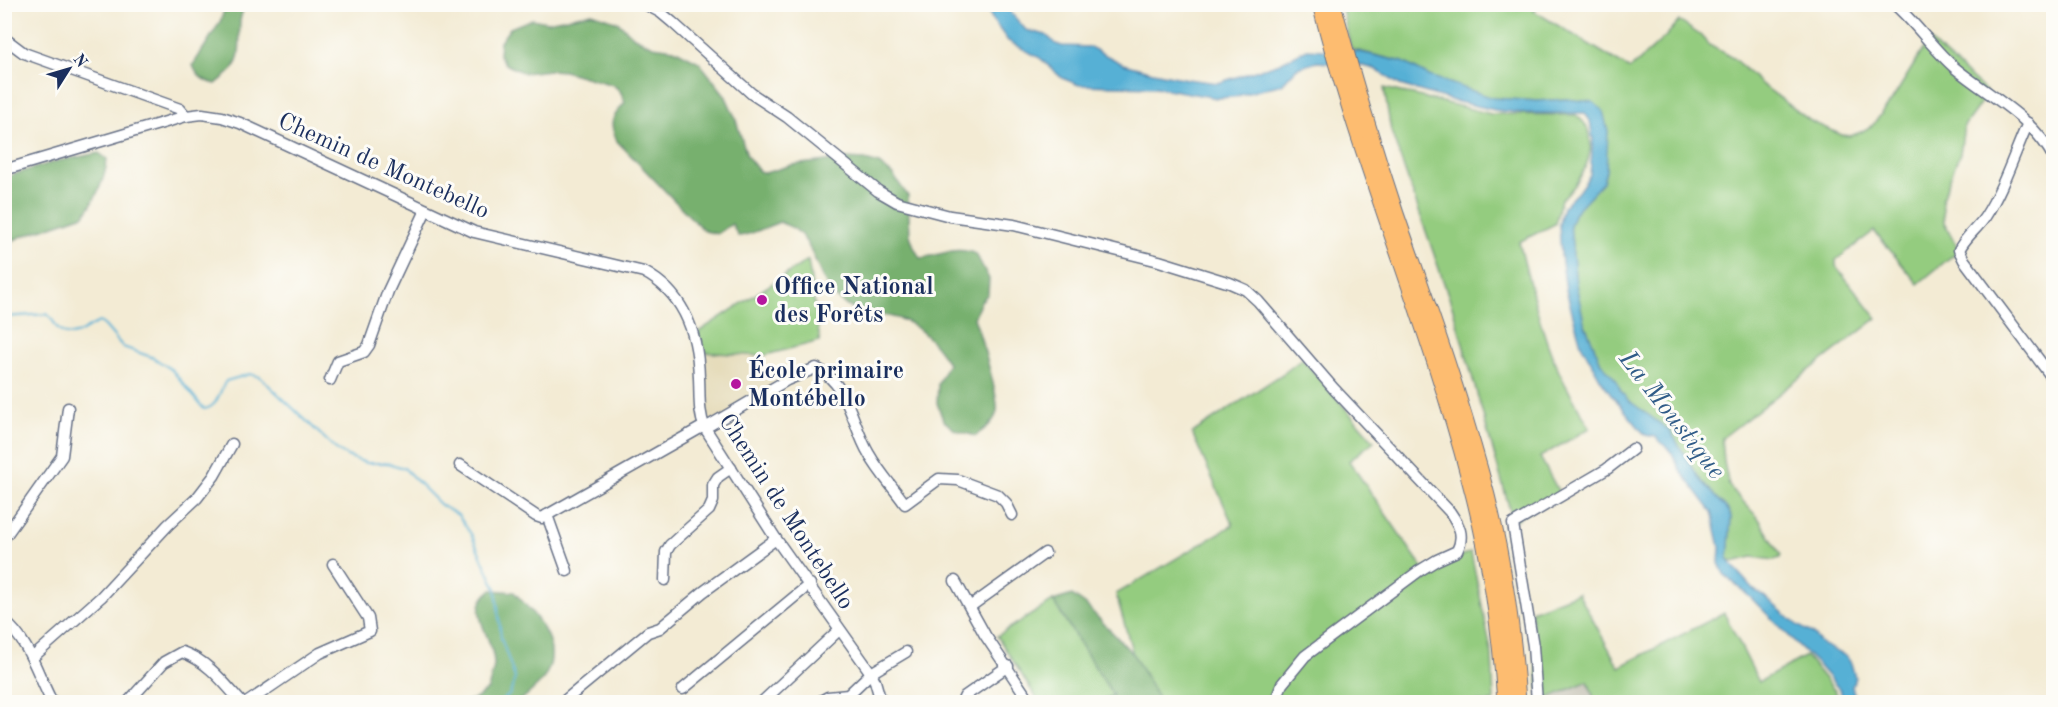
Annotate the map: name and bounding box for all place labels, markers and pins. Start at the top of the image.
place label: Office National des Forêts [774,276,934,328]
marker: Office National des Forêts [755,293,769,307]
place label: École primaire Montébello [748,354,904,412]
marker: École primaire Montébello [729,377,743,391]

